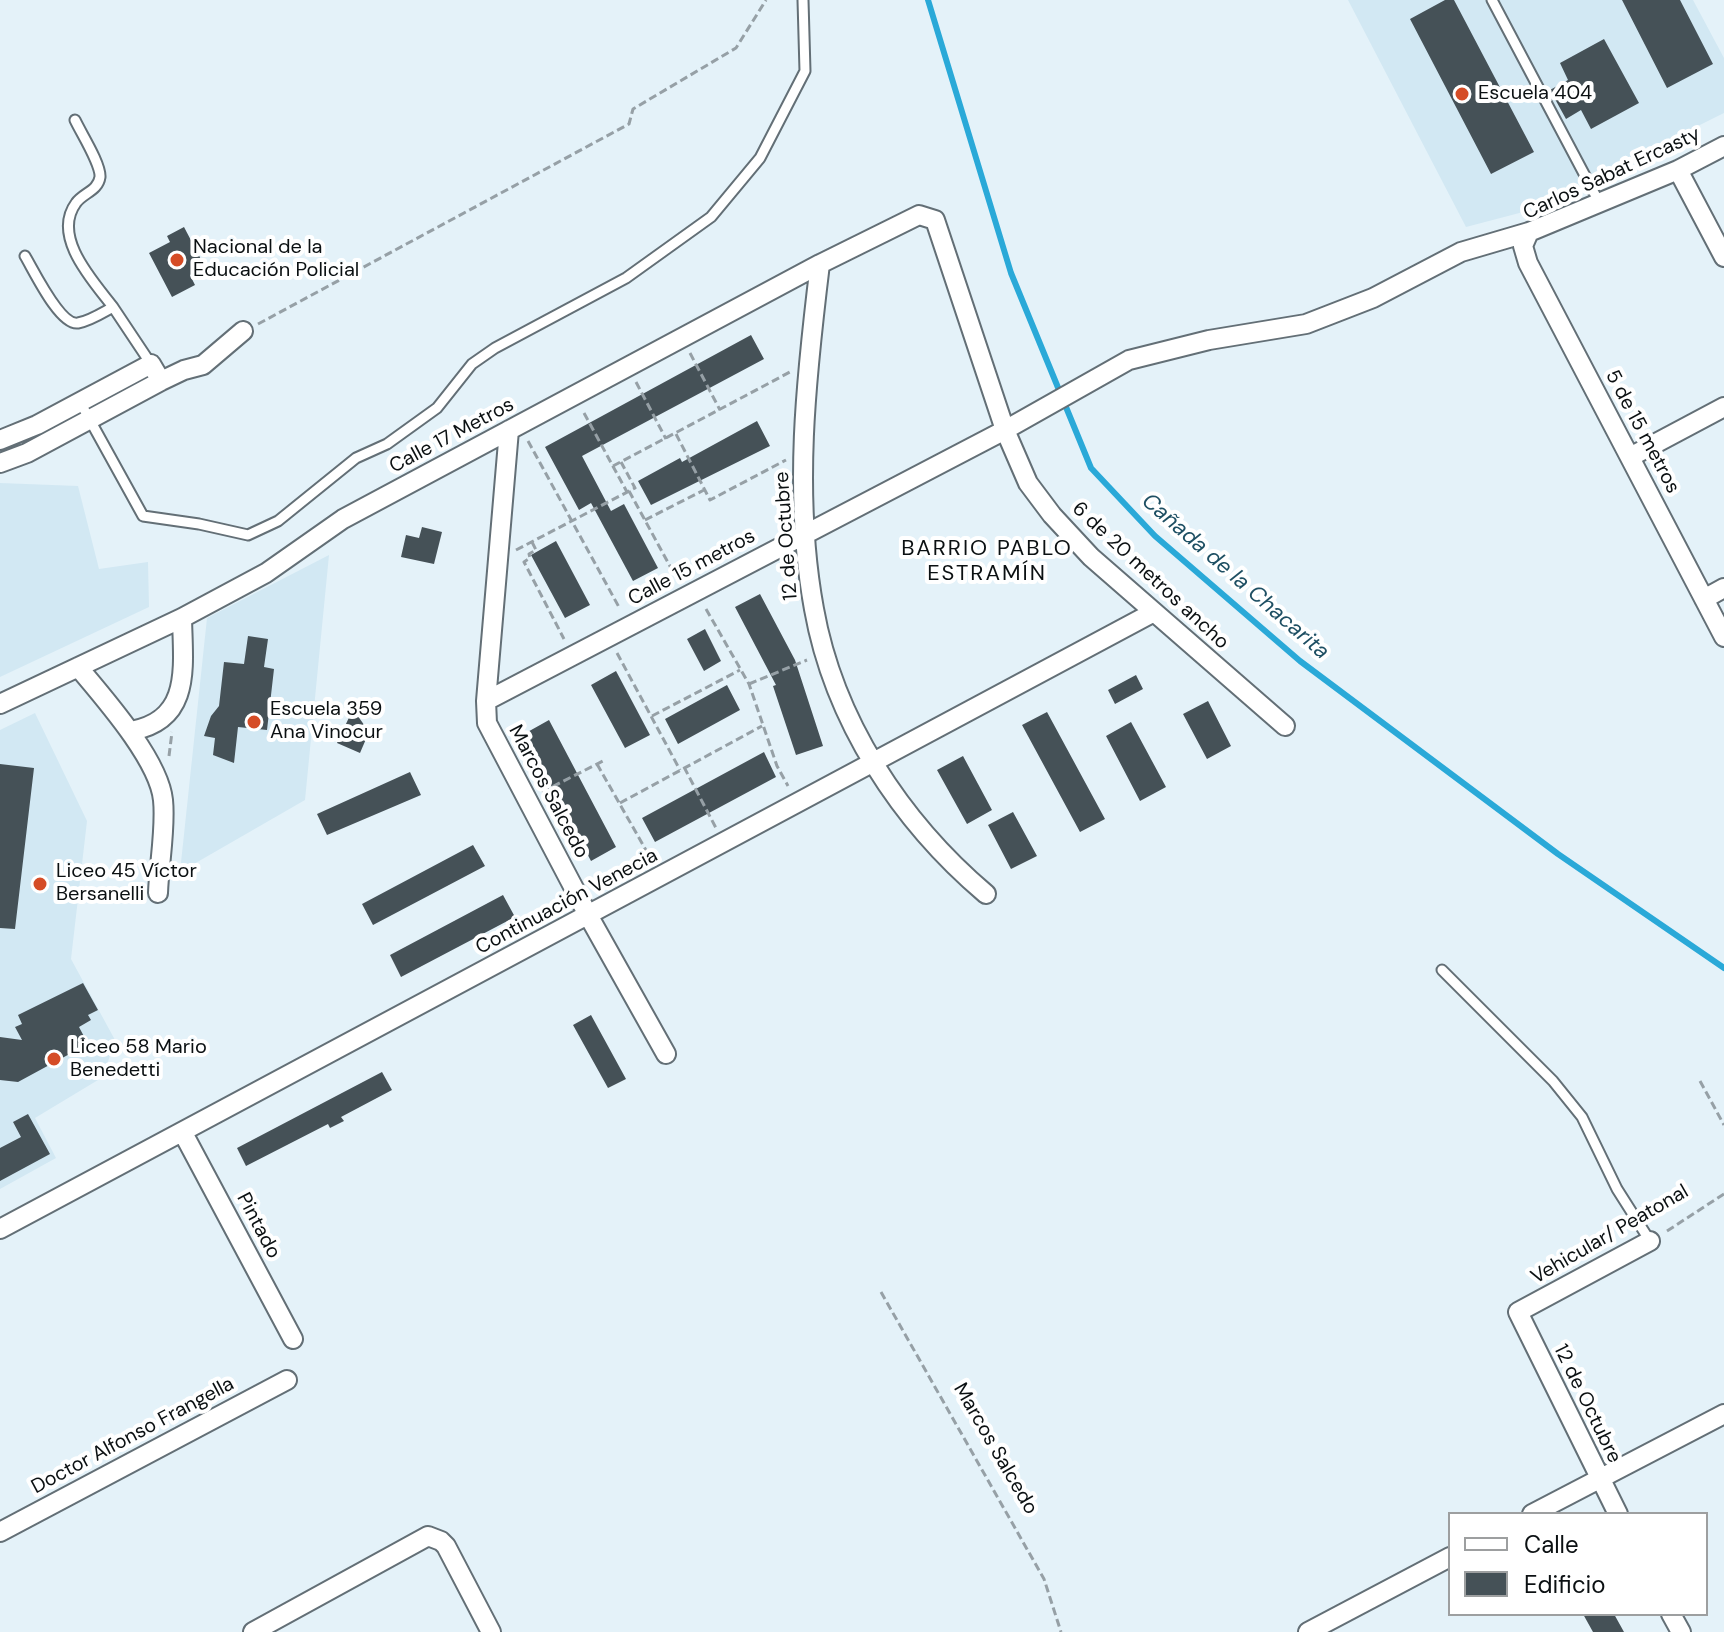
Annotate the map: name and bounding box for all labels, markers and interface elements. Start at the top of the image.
place label: Escuela 404 [1478,82,1592,106]
marker: Escuela 404 [1453,85,1471,103]
street label: Carlos Sabat Ercasty [1520,122,1704,226]
place label: Nacional de la Educación Policial [193,236,359,283]
marker: Nacional de la Educación Policial [168,251,186,269]
street label: 5 de 15 metros [1599,366,1685,498]
street label: Calle 17 Metros [386,393,518,479]
street label: 12 de Octubre [771,471,803,601]
water label: Cañada de la Chacarita [1136,488,1334,666]
street label: 6 de 20 metros ancho [1067,497,1233,655]
street label: Calle 15 metros [624,524,760,612]
district label: BARRIO PABLO ESTRAMÍN [901,536,1073,588]
place label: Escuela 359 Ana Vinocur [270,698,383,745]
marker: Escuela 359 Ana Vinocur [245,713,263,731]
street label: Marcos Salcedo [503,721,593,863]
street label: Continuación Venecia [472,844,662,960]
place label: Liceo 45 Víctor Bersanelli [56,860,197,907]
marker: Liceo 45 Víctor Bersanelli [31,875,49,893]
place label: Liceo 58 Mario Benedetti [70,1036,207,1083]
marker: Liceo 58 Mario Benedetti [45,1050,63,1068]
street label: Vehicular/ Peatonal [1527,1180,1693,1290]
street label: Pintado [231,1189,285,1263]
street label: 12 de Octubre [1548,1341,1626,1467]
street label: Doctor Alfonso Frangella [28,1372,238,1500]
street label: Marcos Salcedo [948,1379,1042,1519]
legend [1448,1512,1708,1616]
text: Calle [1524,1529,1579,1560]
text: Edificio [1524,1569,1606,1600]

